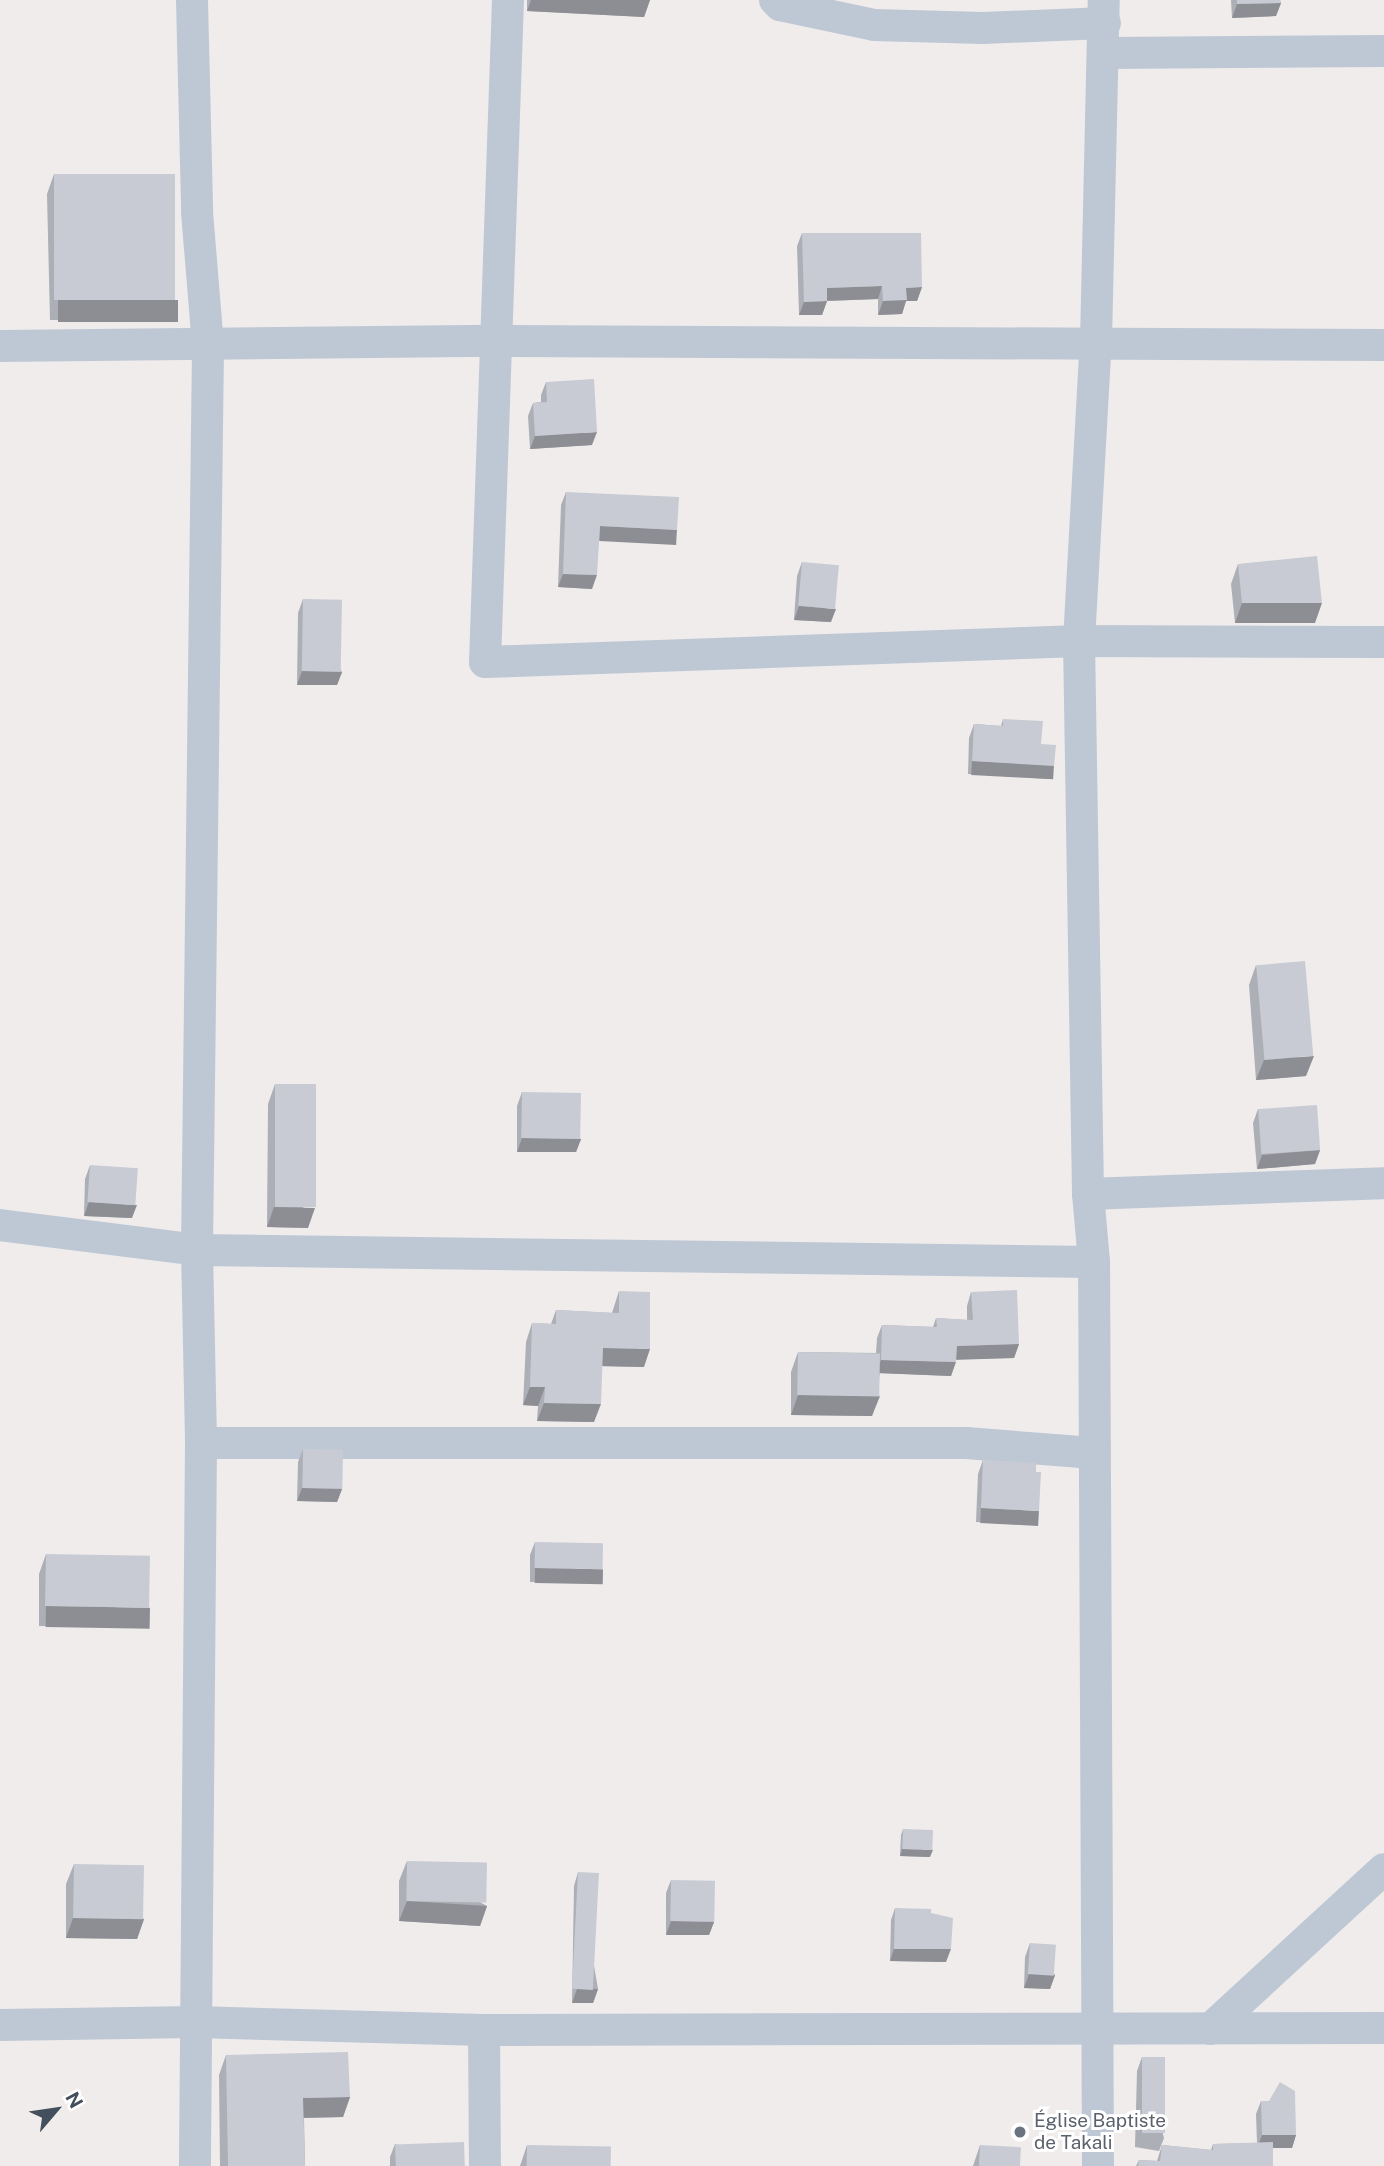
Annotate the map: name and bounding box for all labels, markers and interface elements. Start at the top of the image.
north arrow [21,2075,91,2145]
text: N [61,2088,88,2112]
place label: Église Baptiste de Takali [1034,2110,1166,2154]
marker: Église Baptiste de Takali [1012,2124,1028,2140]

